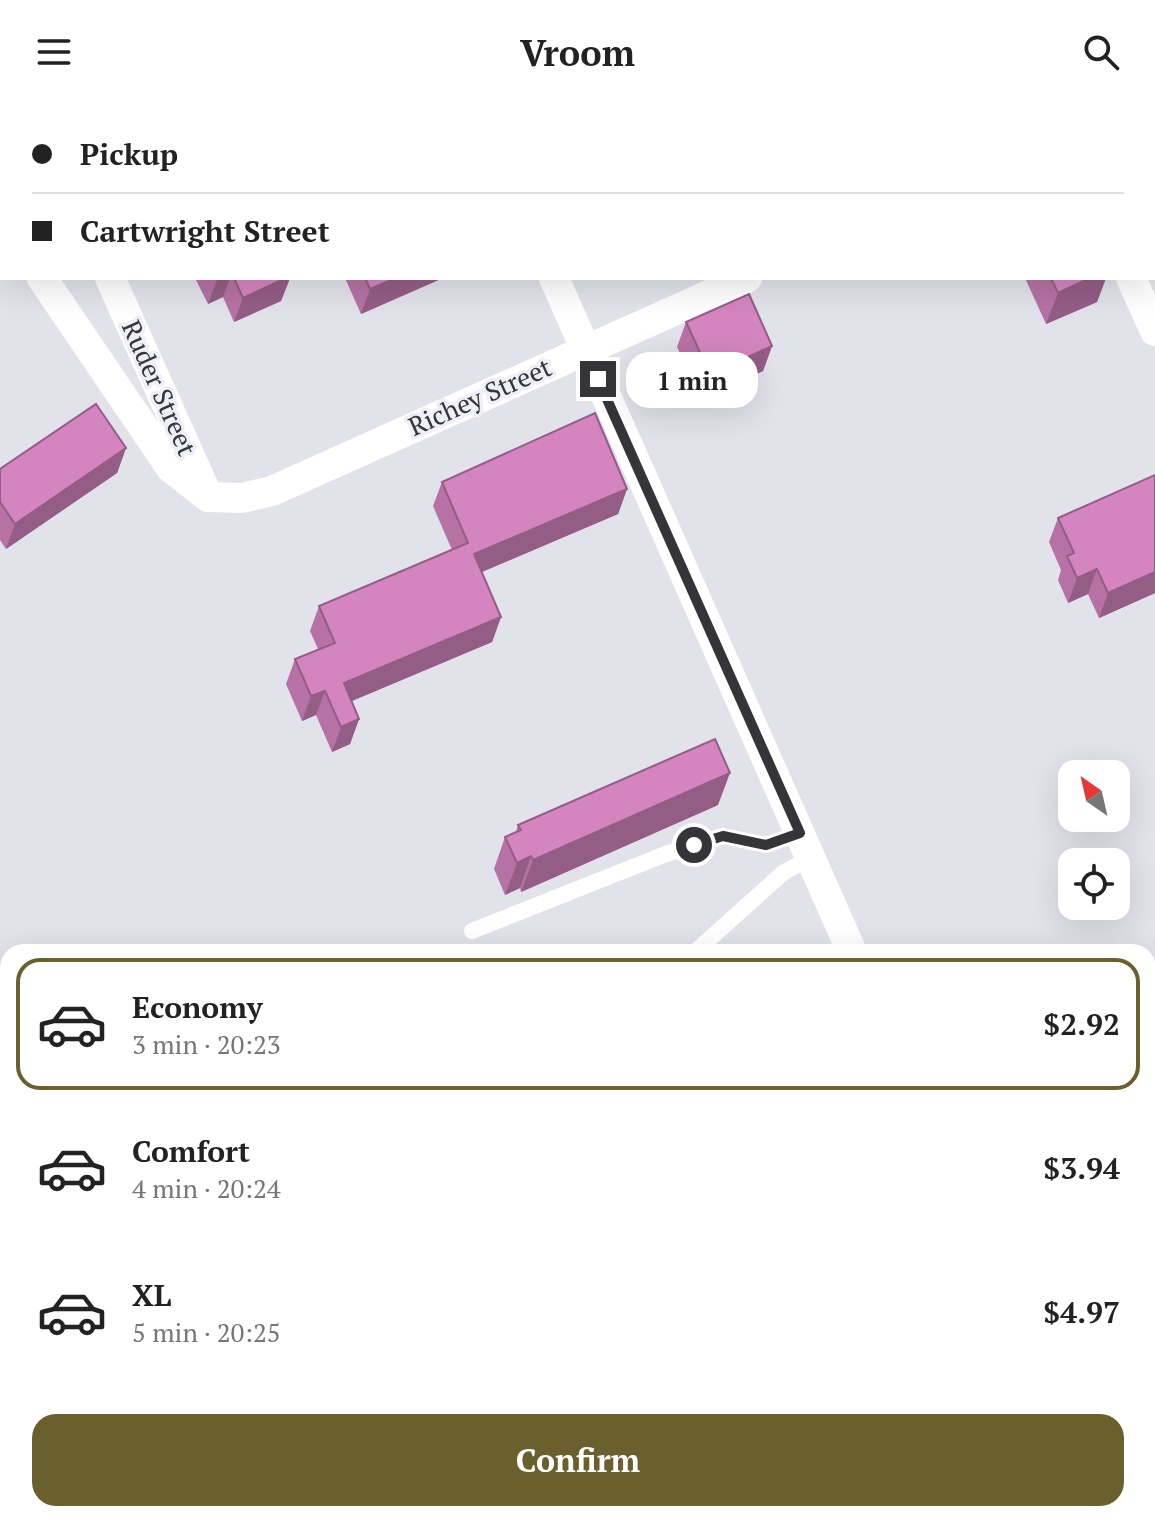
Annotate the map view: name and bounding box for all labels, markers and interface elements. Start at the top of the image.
text: Vroom [520,29,635,76]
icon: menu [32,30,76,74]
icon: search [1079,30,1123,74]
text: Pickup [80,134,178,174]
text: Cartwright Street [80,211,330,251]
street label: Ruder Street [115,315,205,461]
street label: Richey Street [403,349,557,443]
callout: 1 min [626,351,758,407]
route end [580,361,616,397]
text: 1 min [656,363,728,397]
north arrow [1058,760,1130,832]
map controls [1058,760,1130,920]
route start [676,827,712,863]
button: locate [1058,848,1130,920]
text: Economy [132,987,263,1027]
icon: car [36,988,108,1060]
text: $2.92 [1043,1004,1120,1044]
text: 3 min · 20:23 [132,1027,281,1061]
text: Comfort [132,1131,250,1171]
icon: car [36,1132,108,1204]
text: $3.94 [1043,1148,1120,1188]
text: 4 min · 20:24 [132,1171,281,1205]
text: XL [132,1275,171,1315]
icon: car [36,1276,108,1348]
text: $4.97 [1043,1292,1120,1332]
text: 5 min · 20:25 [132,1315,281,1349]
button: Confirm [32,1414,1124,1506]

